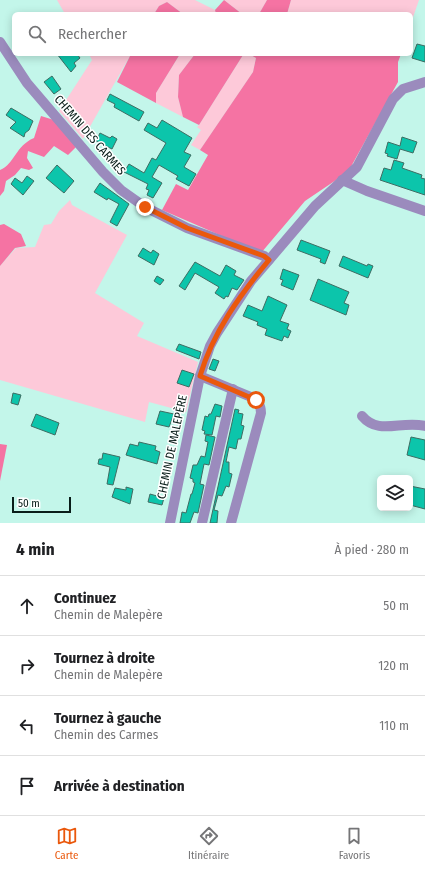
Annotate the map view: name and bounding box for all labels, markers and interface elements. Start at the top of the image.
search box [12,12,413,56]
icon: search [26,23,48,45]
text: Rechercher [58,25,127,43]
street label: CHEMIN DES CARMES [52,92,128,178]
route end [136,198,154,216]
route start [247,391,265,409]
street label: CHEMIN DE MALEPÈRE [153,393,190,500]
map controls [377,475,413,511]
button: layers [377,475,413,511]
scale bar [12,495,71,514]
text: 50 m [18,497,40,510]
text: 4 min [16,539,55,560]
text: À pied · 280 m [335,542,409,557]
text: Continuez [54,589,116,607]
icon: ahead [16,595,38,617]
text: 50 m [383,598,409,613]
text: Chemin de Malepère [54,607,163,622]
text: Tournez à droite [54,649,155,667]
icon: right [16,655,38,677]
text: 120 m [378,658,409,673]
text: Chemin de Malepère [54,667,163,682]
text: Tournez à gauche [54,709,161,727]
icon: left [16,715,38,737]
text: 110 m [379,718,409,733]
text: Chemin des Carmes [54,727,158,742]
icon: arrive [16,775,38,797]
text: Arrivée à destination [54,777,185,795]
tab: Carte [55,825,78,862]
tab: Itinéraire [188,825,229,862]
tab: Favoris [339,825,370,862]

